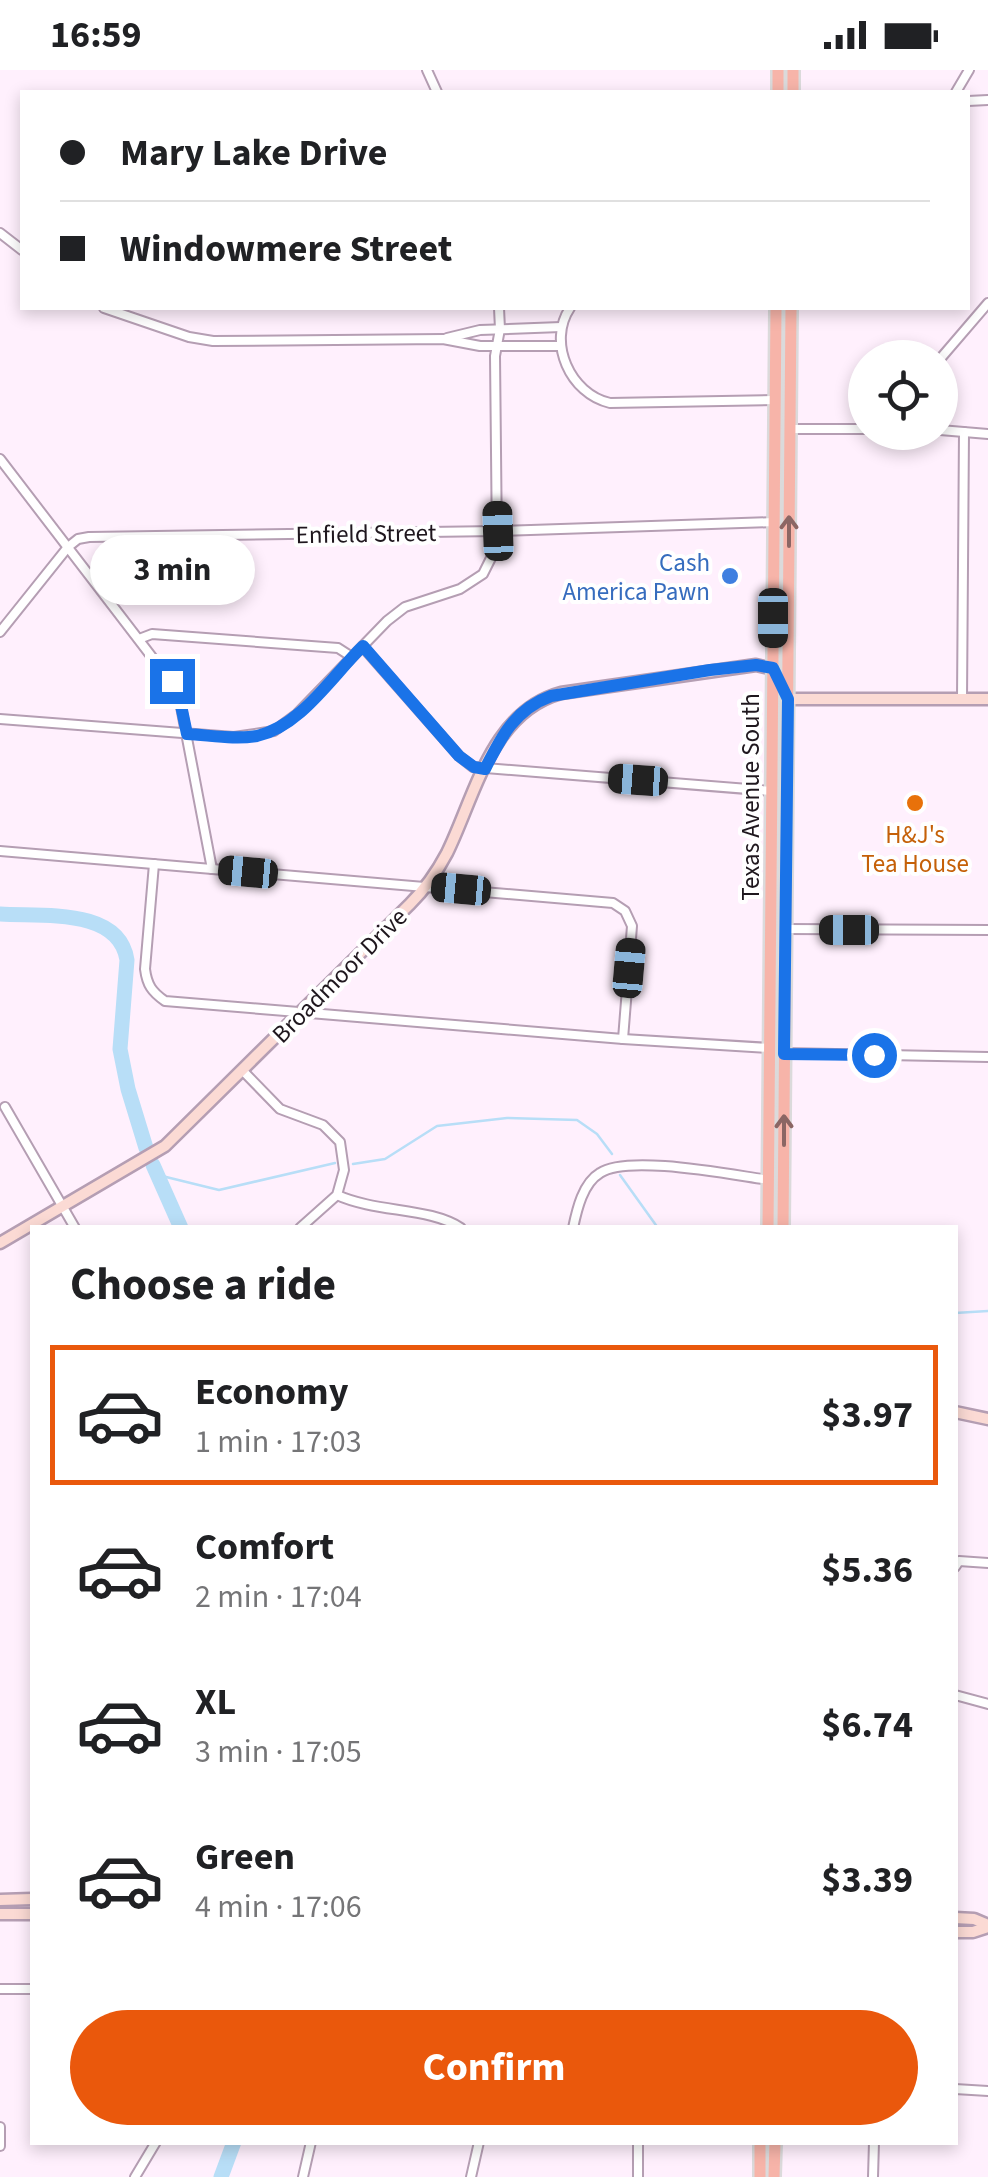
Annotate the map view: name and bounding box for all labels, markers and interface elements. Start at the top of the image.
text: 16:59 [50,8,142,62]
text: Mary Lake Drive [120,126,388,180]
text: Windowmere Street [120,222,452,276]
map controls [848,340,958,450]
button: locate [848,340,958,450]
car [482,500,514,562]
street label: Enfield Street [295,515,437,553]
one-way arrow [780,516,798,548]
callout: 3 min [90,536,254,606]
place label: Cash America Pawn [562,545,710,610]
text: 3 min [134,547,211,593]
marker: Cash America Pawn [719,565,741,587]
car [758,588,788,648]
route end [150,659,195,704]
street label: Texas Avenue South [733,693,769,901]
car [607,763,669,797]
marker: H&J's Tea House [904,792,926,814]
place label: H&J's Tea House [861,817,969,882]
car [217,854,279,890]
car [430,871,492,907]
street label: Broadmoor Drive [264,900,416,1052]
car [819,915,879,945]
car [611,937,647,999]
route start [852,1033,897,1078]
one-way arrow [774,1115,794,1148]
text: Choose a ride [70,1253,336,1317]
text: Economy [195,1365,348,1419]
icon: car [75,1370,165,1460]
text: $3.97 [821,1388,913,1442]
text: 1 min · 17:03 [195,1419,362,1465]
text: Comfort [195,1520,334,1574]
icon: car [75,1525,165,1615]
text: $5.36 [821,1543,913,1597]
text: 2 min · 17:04 [195,1574,362,1620]
text: XL [195,1675,236,1729]
icon: car [75,1680,165,1770]
text: $6.74 [821,1698,913,1752]
text: 3 min · 17:05 [195,1729,362,1775]
text: Green [195,1830,295,1884]
icon: car [75,1835,165,1925]
text: $3.39 [821,1853,913,1907]
text: 4 min · 17:06 [195,1884,362,1930]
button: Confirm [70,2010,918,2125]

